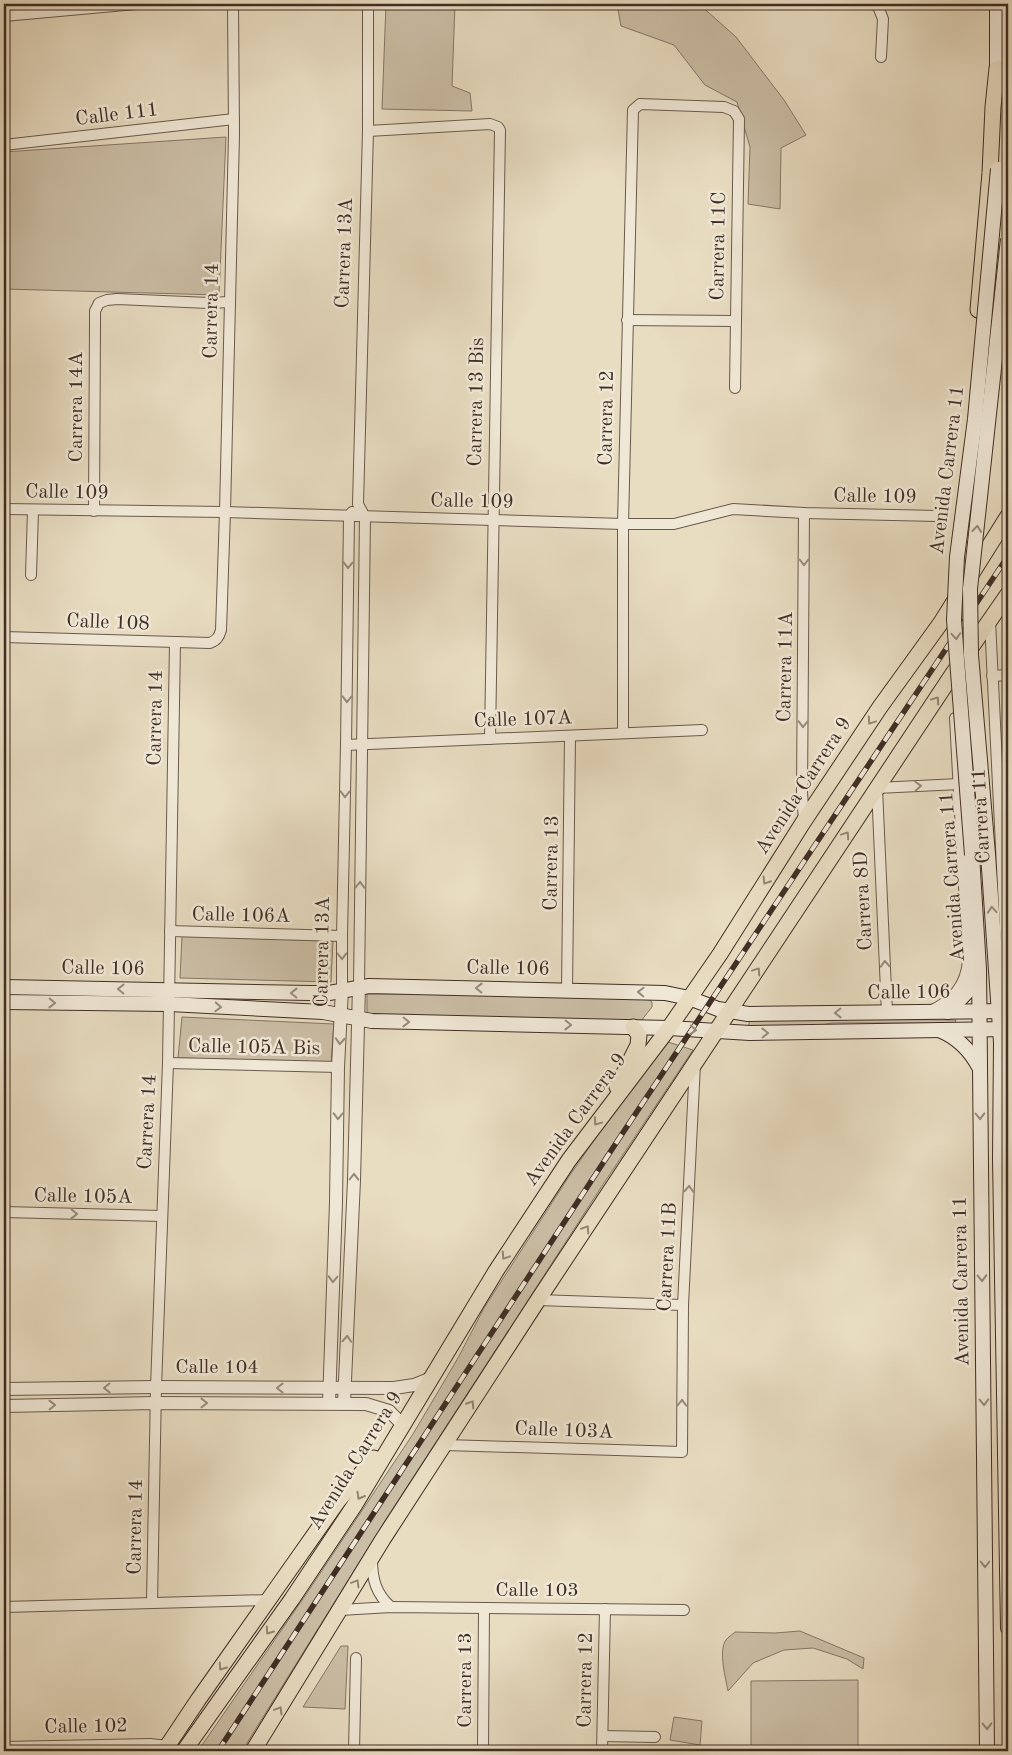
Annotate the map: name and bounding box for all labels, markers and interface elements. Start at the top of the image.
street label: Calle 111 [74,100,160,130]
street label: Carrera 11C [708,191,730,301]
street label: Carrera 13A [333,197,357,309]
street label: Carrera 14 [201,263,223,359]
street label: Carrera 13 Bis [466,337,488,467]
street label: Carrera 14A [67,351,87,463]
street label: Carrera 12 [596,370,618,466]
street label: Avenida Carrera 11 [928,384,968,556]
street label: Calle 109 [25,482,109,504]
street label: Calle 109 [833,486,917,508]
street label: Calle 109 [430,491,514,513]
one-way arrow [971,525,982,533]
one-way arrow [799,558,809,566]
one-way arrow [343,562,353,569]
street label: Carrera 11A [775,611,797,723]
street label: Calle 108 [66,612,150,634]
one-way arrow [950,632,961,640]
street label: Carrera 14 [145,670,167,766]
one-way arrow [342,696,352,703]
one-way arrow [930,696,939,705]
street label: Calle 107A [473,708,573,732]
street label: Avenida Carrera 9 [752,714,856,858]
one-way arrow [868,715,877,725]
one-way arrow [798,721,808,729]
street label: Carrera 11 [970,768,994,864]
one-way arrow [914,781,922,792]
one-way arrow [340,790,350,798]
street label: Avenida Carrera 11 [937,791,969,963]
street label: Carrera 13 [541,815,563,911]
one-way arrow [840,831,849,841]
street label: Carrera 8D [851,851,877,951]
one-way arrow [763,875,772,885]
one-way arrow [355,881,365,888]
street label: Carrera 13A [312,896,334,1008]
street label: Calle 106A [191,905,291,927]
one-way arrow [987,906,998,914]
one-way arrow [337,952,347,960]
street label: Calle 106 [61,958,145,980]
street label: Calle 106 [466,958,550,980]
one-way arrow [879,960,890,968]
one-way arrow [750,967,760,976]
street label: Calle 106 [867,982,951,1004]
one-way arrow [475,983,482,993]
one-way arrow [116,984,124,994]
one-way arrow [637,987,645,998]
one-way arrow [290,988,298,998]
one-way arrow [49,997,57,1008]
one-way arrow [214,1001,222,1012]
one-way arrow [834,1008,842,1018]
one-way arrow [402,1017,410,1027]
one-way arrow [565,1020,573,1030]
one-way arrow [689,1024,697,1035]
one-way arrow [762,1028,769,1038]
street label: Calle 105A Bis [188,1037,320,1059]
one-way arrow [334,1037,345,1045]
street label: Avenida Carrera 9 [521,1050,631,1190]
street label: Carrera 14 [136,1074,160,1170]
one-way arrow [332,1112,343,1120]
one-way arrow [975,1112,985,1120]
one-way arrow [594,1117,603,1126]
one-way arrow [349,1173,359,1180]
one-way arrow [683,1184,694,1192]
street label: Calle 105A [33,1186,133,1208]
street label: Avenida Carrera 11 [951,1195,973,1367]
street label: Carrera 11B [655,1202,681,1312]
one-way arrow [71,1209,79,1219]
one-way arrow [579,1225,589,1234]
one-way arrow [502,1251,511,1260]
one-way arrow [977,1274,987,1282]
one-way arrow [328,1275,339,1283]
one-way arrow [341,1335,352,1343]
street label: Calle 104 [175,1358,259,1378]
one-way arrow [103,1382,111,1393]
one-way arrow [276,1383,284,1393]
street label: Avenida Carrera 9 [305,1388,407,1534]
one-way arrow [201,1398,209,1408]
one-way arrow [978,1398,989,1406]
one-way arrow [677,1399,687,1407]
one-way arrow [49,1400,57,1410]
one-way arrow [465,1400,474,1410]
street label: Calle 103A [514,1419,614,1443]
street label: Carrera 14 [125,1479,147,1575]
one-way arrow [356,1491,366,1500]
one-way arrow [980,1560,990,1568]
one-way arrow [349,1579,359,1588]
street label: Calle 103 [495,1581,579,1601]
one-way arrow [266,1625,275,1635]
street label: Carrera 13 [456,1632,476,1728]
street label: Carrera 12 [575,1632,597,1728]
one-way arrow [219,1661,228,1671]
one-way arrow [272,1706,282,1715]
street label: Calle 102 [44,1716,128,1738]
one-way arrow [982,1723,992,1731]

